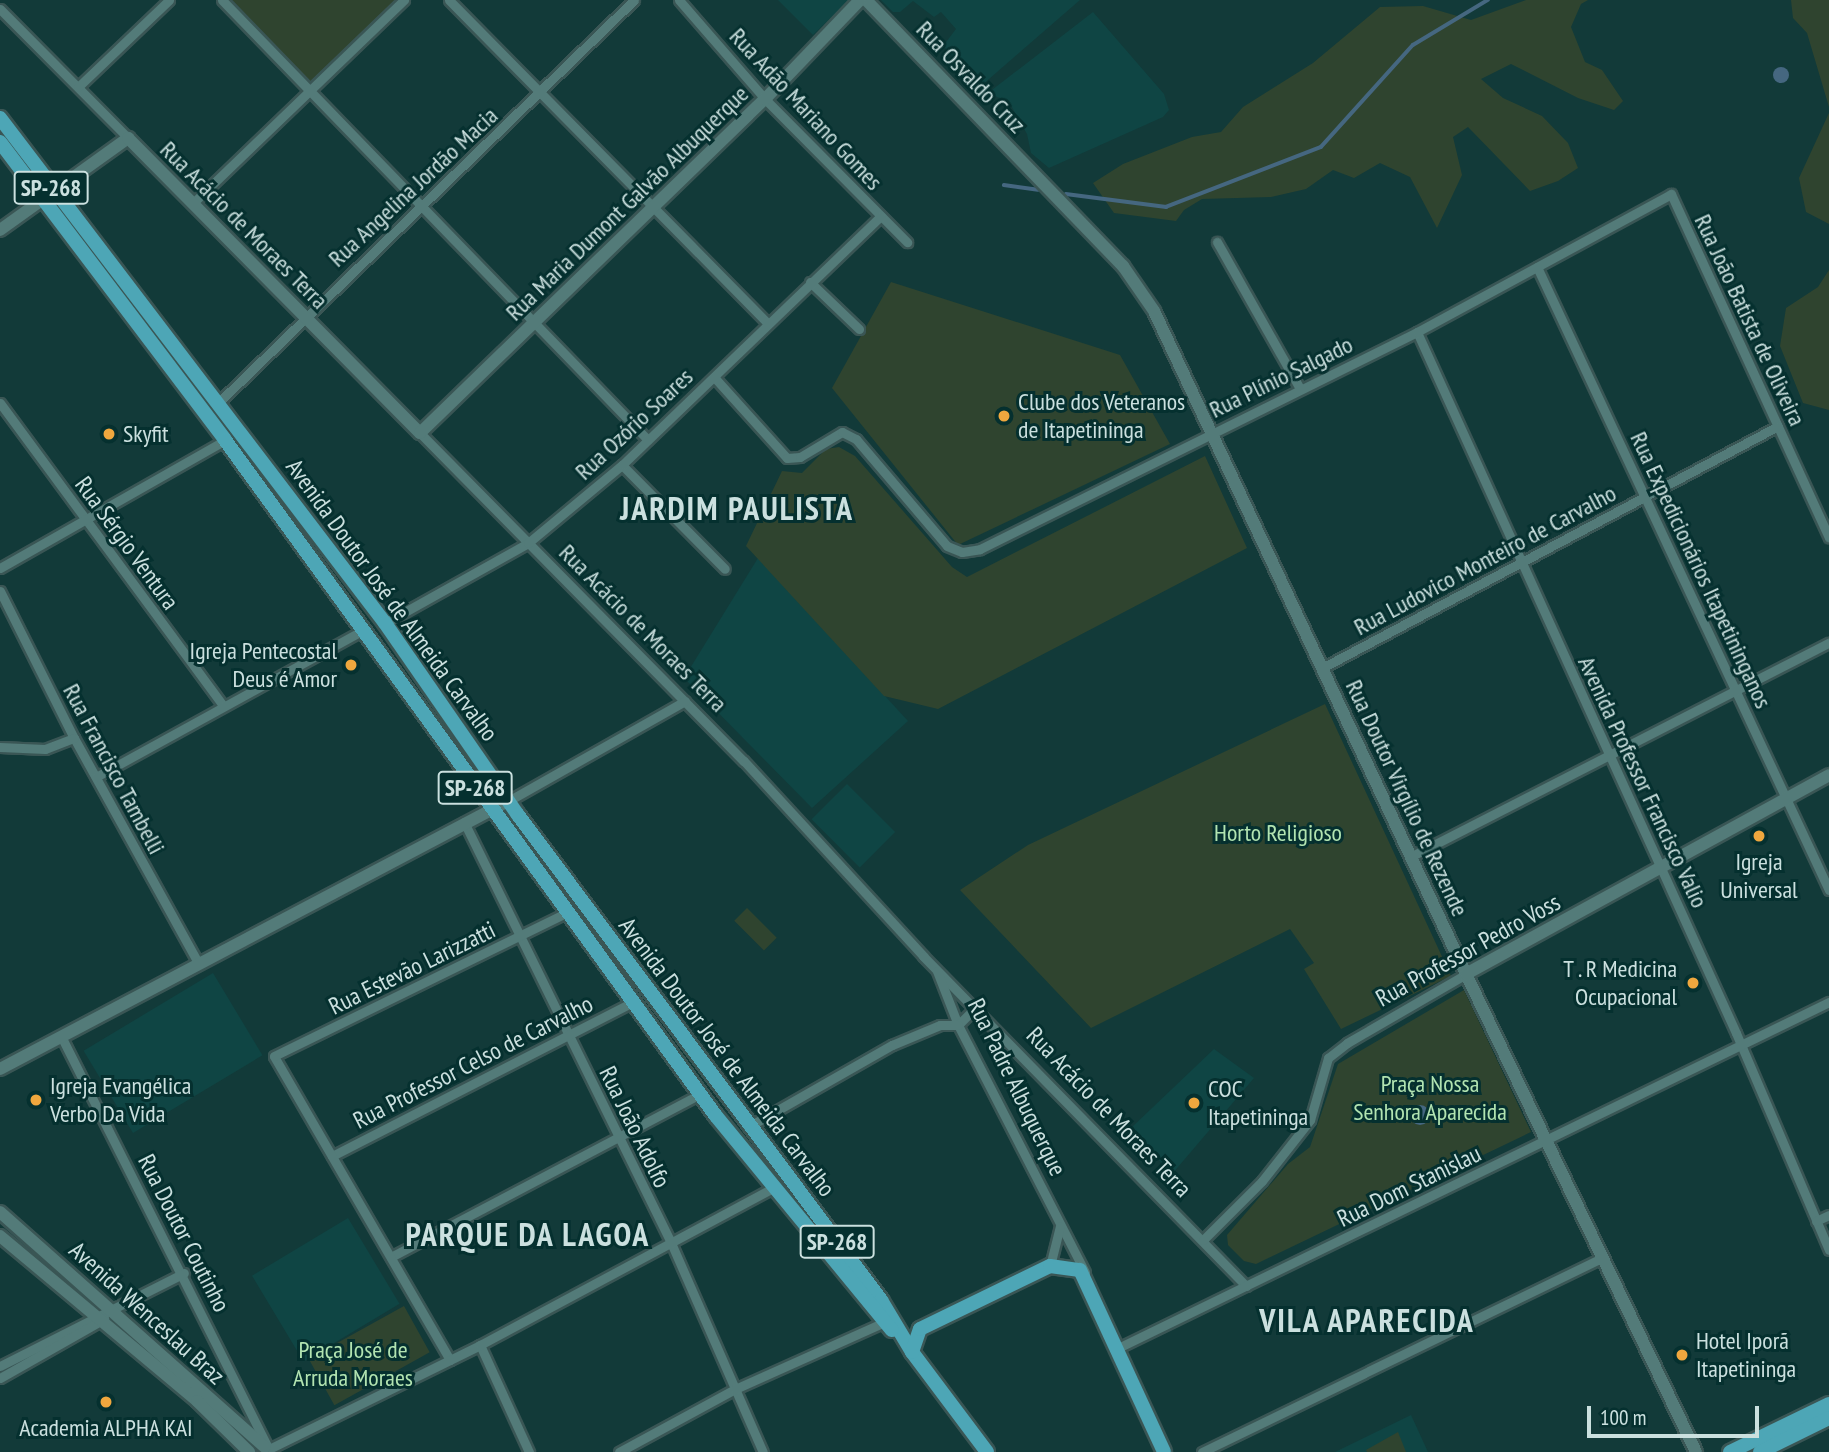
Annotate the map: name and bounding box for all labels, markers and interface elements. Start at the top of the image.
street label: Rua Osvaldo Cruz [910,15,1032,139]
street label: Rua Adão Mariano Gomes [723,22,889,196]
street label: Rua Maria Dumont Galvão Albuquerque [500,79,754,327]
street label: Rua Angelina Jordão Macia [322,101,504,273]
street label: Rua Acácio de Moraes Terra [154,135,334,315]
road number: SP-268 [12,168,90,208]
street label: Rua João Batista de Oliveira [1688,210,1812,430]
street label: Rua Plínio Salgado [1205,330,1357,424]
street label: Rua Ozório Soares [569,362,699,486]
place label: Clube dos Veteranos de Itapetininga [1018,388,1186,444]
marker: Clube dos Veteranos de Itapetininga [996,408,1012,424]
place label: Skyfit [123,420,169,448]
marker: Skyfit [101,426,117,442]
street label: Rua Expedicionários Itapetininganos [1624,427,1778,713]
street label: Avenida Doutor José de Almeida Carvalho [280,453,504,747]
street label: Rua Sérgio Ventura [69,471,185,615]
street label: Rua Ludovico Monteiro de Carvalho [1349,479,1621,641]
district label: JARDIM PAULISTA [622,489,852,527]
street label: Rua Acácio de Moraes Terra [553,538,733,718]
place label: Igreja Pentecostal Deus é Amor [190,637,337,693]
street label: Avenida Professor Francisco Valio [1572,651,1714,913]
marker: Igreja Pentecostal Deus é Amor [343,657,359,673]
street label: Rua Doutor Virgílio de Rezende [1339,675,1475,921]
street label: Rua Francisco Tambelli [57,679,171,859]
road number: SP-268 [436,768,514,808]
park label: Horto Religioso [1214,819,1342,847]
marker: Igreja Universal [1751,828,1767,844]
place label: Igreja Universal [1720,848,1798,904]
street label: Rua Professor Pedro Voss [1371,887,1565,1013]
street label: Avenida Doutor José de Almeida Carvalho [613,912,841,1202]
street label: Rua Estevão Larizzatti [324,915,500,1021]
place label: T . R Medicina Ocupacional [1561,955,1677,1011]
marker: T . R Medicina Ocupacional [1683,973,1703,993]
street label: Rua Professor Celso de Carvalho [349,989,597,1135]
street label: Rua Padre Albuquerque [962,993,1072,1181]
street label: Rua Acácio de Moraes Terra [1020,1021,1198,1203]
street label: Rua João Adolfo [593,1061,677,1193]
park label: Praça Nossa Senhora Aparecida [1353,1070,1507,1126]
place label: Igreja Evangélica Verbo Da Vida [50,1072,191,1128]
place label: COC Itapetininga [1208,1075,1308,1131]
marker: Igreja Evangélica Verbo Da Vida [28,1092,44,1108]
marker: COC Itapetininga [1186,1095,1202,1111]
street label: Rua Dom Stanislau [1332,1139,1486,1233]
street label: Rua Doutor Coutinho [132,1149,236,1317]
district label: PARQUE DA LAGOA [407,1215,649,1253]
road number: SP-268 [798,1222,876,1261]
street label: Avenida Wenceslau Braz [63,1236,231,1390]
district label: VILA APARECIDA [1260,1301,1474,1339]
place label: Hotel Iporã Itapetininga [1696,1327,1796,1383]
park label: Praça José de Arruda Moraes [293,1336,413,1392]
marker: Hotel Iporã Itapetininga [1674,1347,1690,1363]
scale bar [1591,1392,1762,1436]
marker: Academia ALPHA KAI [98,1394,114,1410]
text: 100 m [1600,1404,1646,1431]
place label: Academia ALPHA KAI [19,1414,193,1442]

